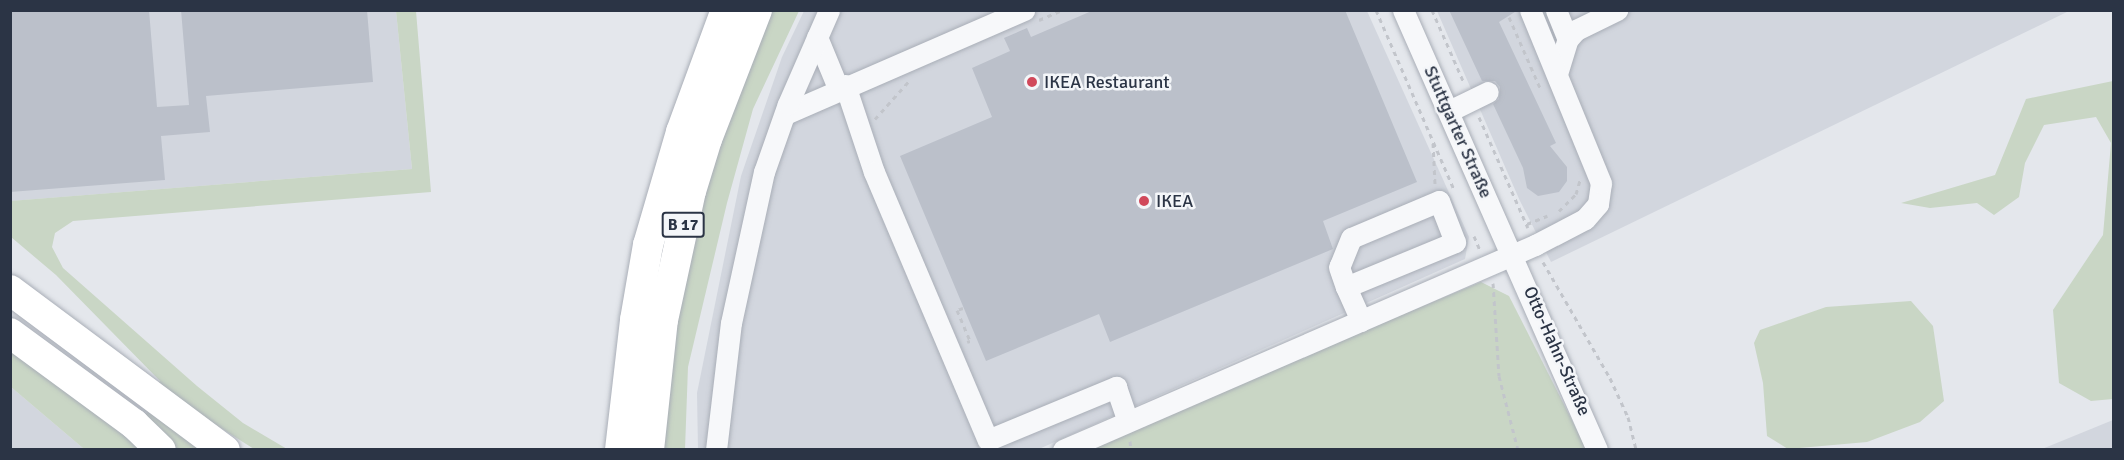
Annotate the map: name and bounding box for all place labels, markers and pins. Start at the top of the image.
place label: IKEA Restaurant [1044,71,1170,93]
marker: IKEA Restaurant [1025,75,1039,89]
place label: IKEA [1156,190,1193,212]
marker: IKEA [1137,194,1151,208]

